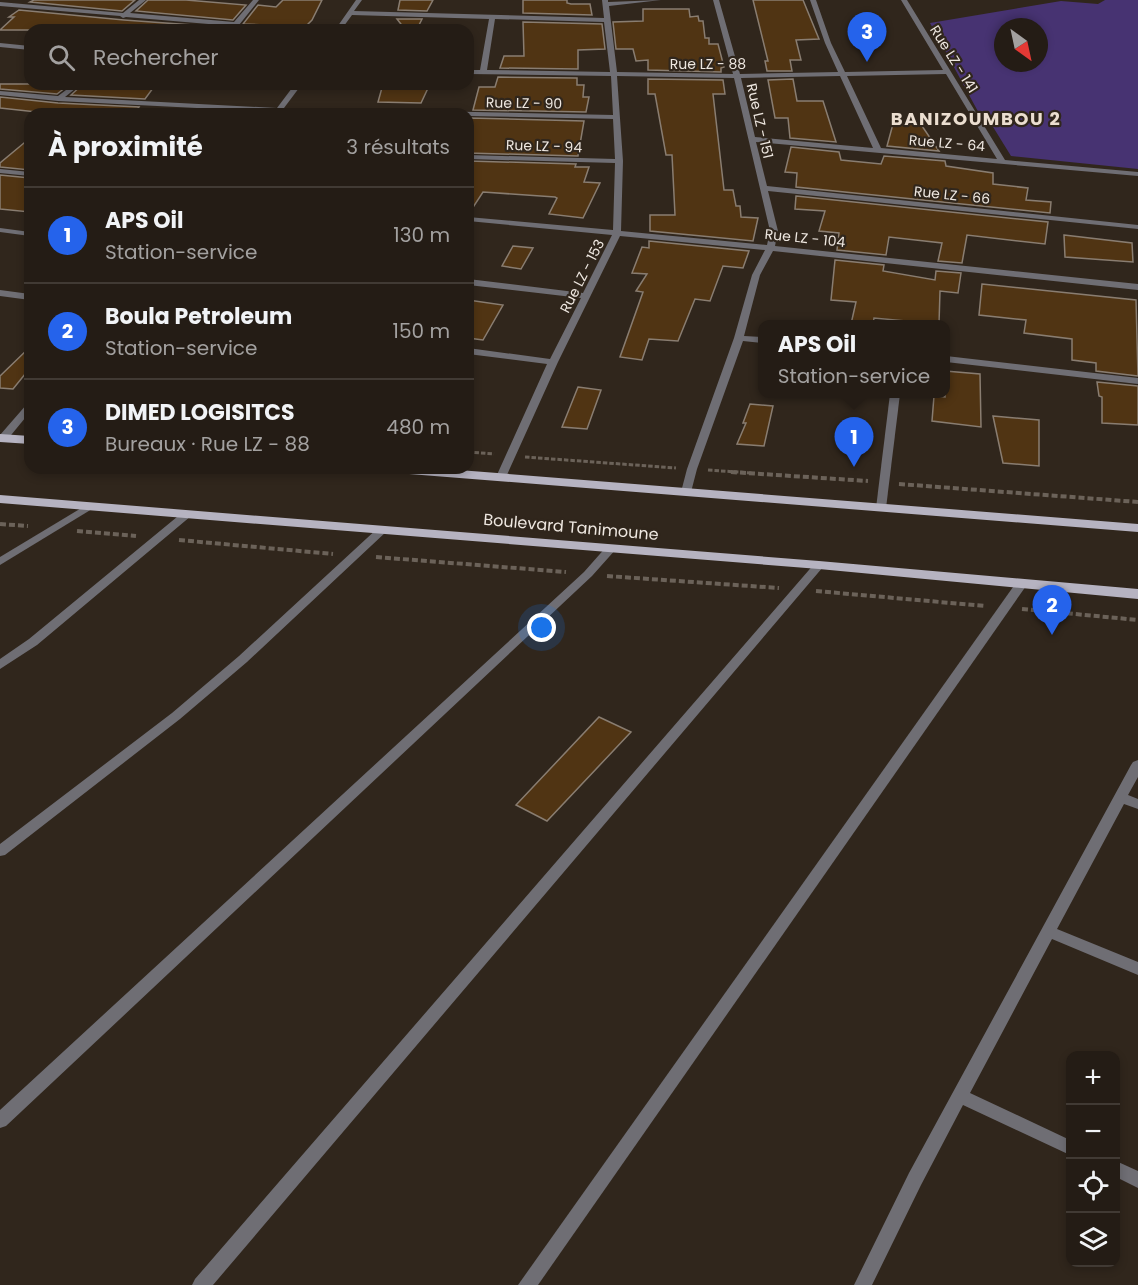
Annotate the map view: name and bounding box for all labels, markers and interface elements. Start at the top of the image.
pin: 3 [848,13,886,62]
north arrow [994,18,1048,72]
street label: Rue LZ - 141 [925,21,983,97]
search box [24,24,474,90]
icon: search [45,41,78,74]
text: Rechercher [93,42,219,73]
street label: Rue LZ - 88 [670,54,746,74]
street label: Rue LZ - 151 [742,81,778,161]
street label: Rue LZ - 90 [486,92,562,114]
district label: BANIZOUMBOU 2 [891,106,1061,131]
text: À proximité [48,129,203,165]
street label: Rue LZ - 64 [908,130,986,156]
text: 3 résultats [346,133,450,161]
street label: Rue LZ - 94 [506,135,583,157]
street label: Rue LZ - 66 [913,181,991,209]
text: APS Oil [105,205,183,236]
text: 1 [64,221,71,249]
text: 130 m [393,221,450,249]
street label: Rue LZ - 104 [764,224,846,252]
street label: Rue LZ - 153 [555,236,609,316]
text: Station-service [105,238,257,266]
text: Boula Petroleum [105,301,292,332]
text: 2 [62,317,73,345]
text: 150 m [393,317,450,345]
popup [758,320,950,398]
text: APS Oil [778,329,856,360]
text: Station-service [105,334,257,362]
text: Station-service [778,362,930,390]
text: DIMED LOGISITCS [105,397,295,428]
text: 3 [61,413,74,441]
text: 480 m [386,413,450,441]
pin: 1 [834,418,874,467]
text: Bureaux · Rue LZ - 88 [105,430,310,458]
street label: Boulevard Tanimoune [482,508,660,546]
pin: 2 [1032,586,1072,635]
your location [527,613,556,642]
map controls [1066,1051,1120,1267]
button: + [1066,1051,1120,1105]
button: − [1066,1105,1120,1159]
button: locate [1066,1159,1120,1213]
button: layers [1066,1213,1120,1267]

